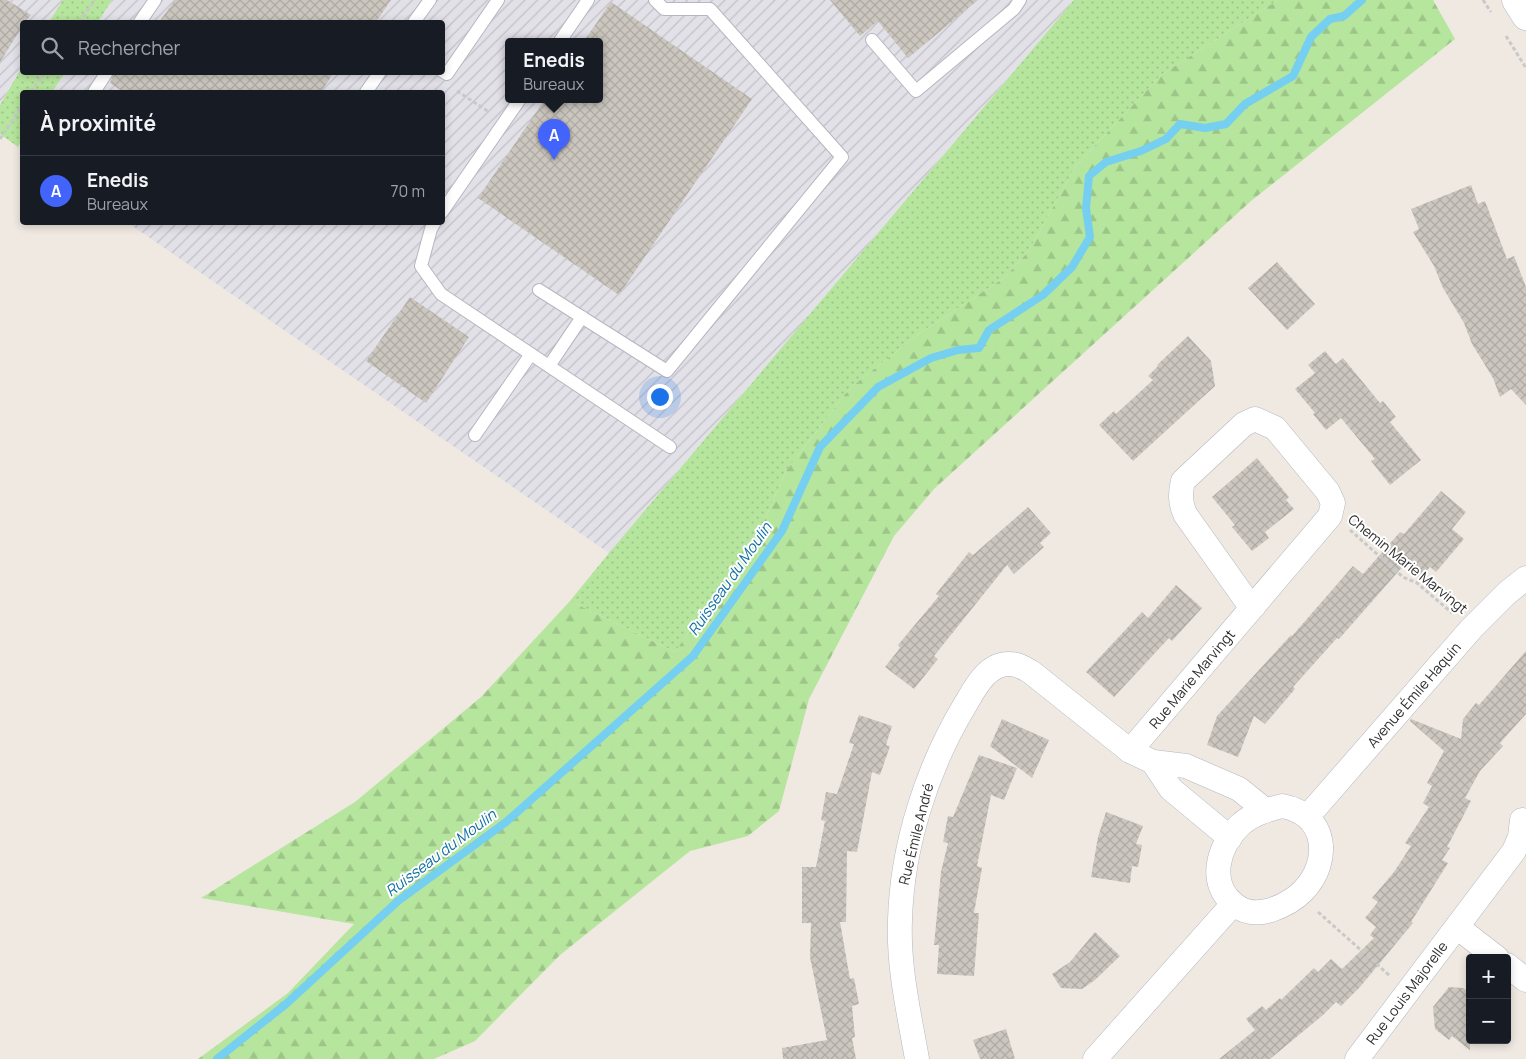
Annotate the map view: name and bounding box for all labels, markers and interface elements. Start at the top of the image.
search box [20,20,445,75]
icon: search [38,34,66,62]
text: Rechercher [78,35,180,61]
popup [505,38,603,103]
text: Enedis [523,47,585,73]
text: Bureaux [523,73,584,95]
text: À proximité [40,109,156,137]
pin: A [538,119,570,160]
text: Enedis [87,167,149,193]
text: A [51,180,61,202]
text: 70 m [390,180,425,202]
text: Bureaux [87,193,148,215]
your location [647,384,673,410]
street label: Chemin Marie Marvingt [1345,509,1472,618]
water label: Ruisseau du Moulin [683,517,777,639]
street label: Rue Marie Marvingt [1144,625,1239,732]
street label: Avenue Émile Haquin [1363,638,1465,751]
street label: Rue Émile André [894,781,937,887]
water label: Ruisseau du Moulin [381,803,501,901]
street label: Rue Louis Majorelle [1362,937,1452,1048]
map controls [1466,954,1511,1044]
button: + [1466,954,1511,999]
button: − [1466,999,1511,1044]

